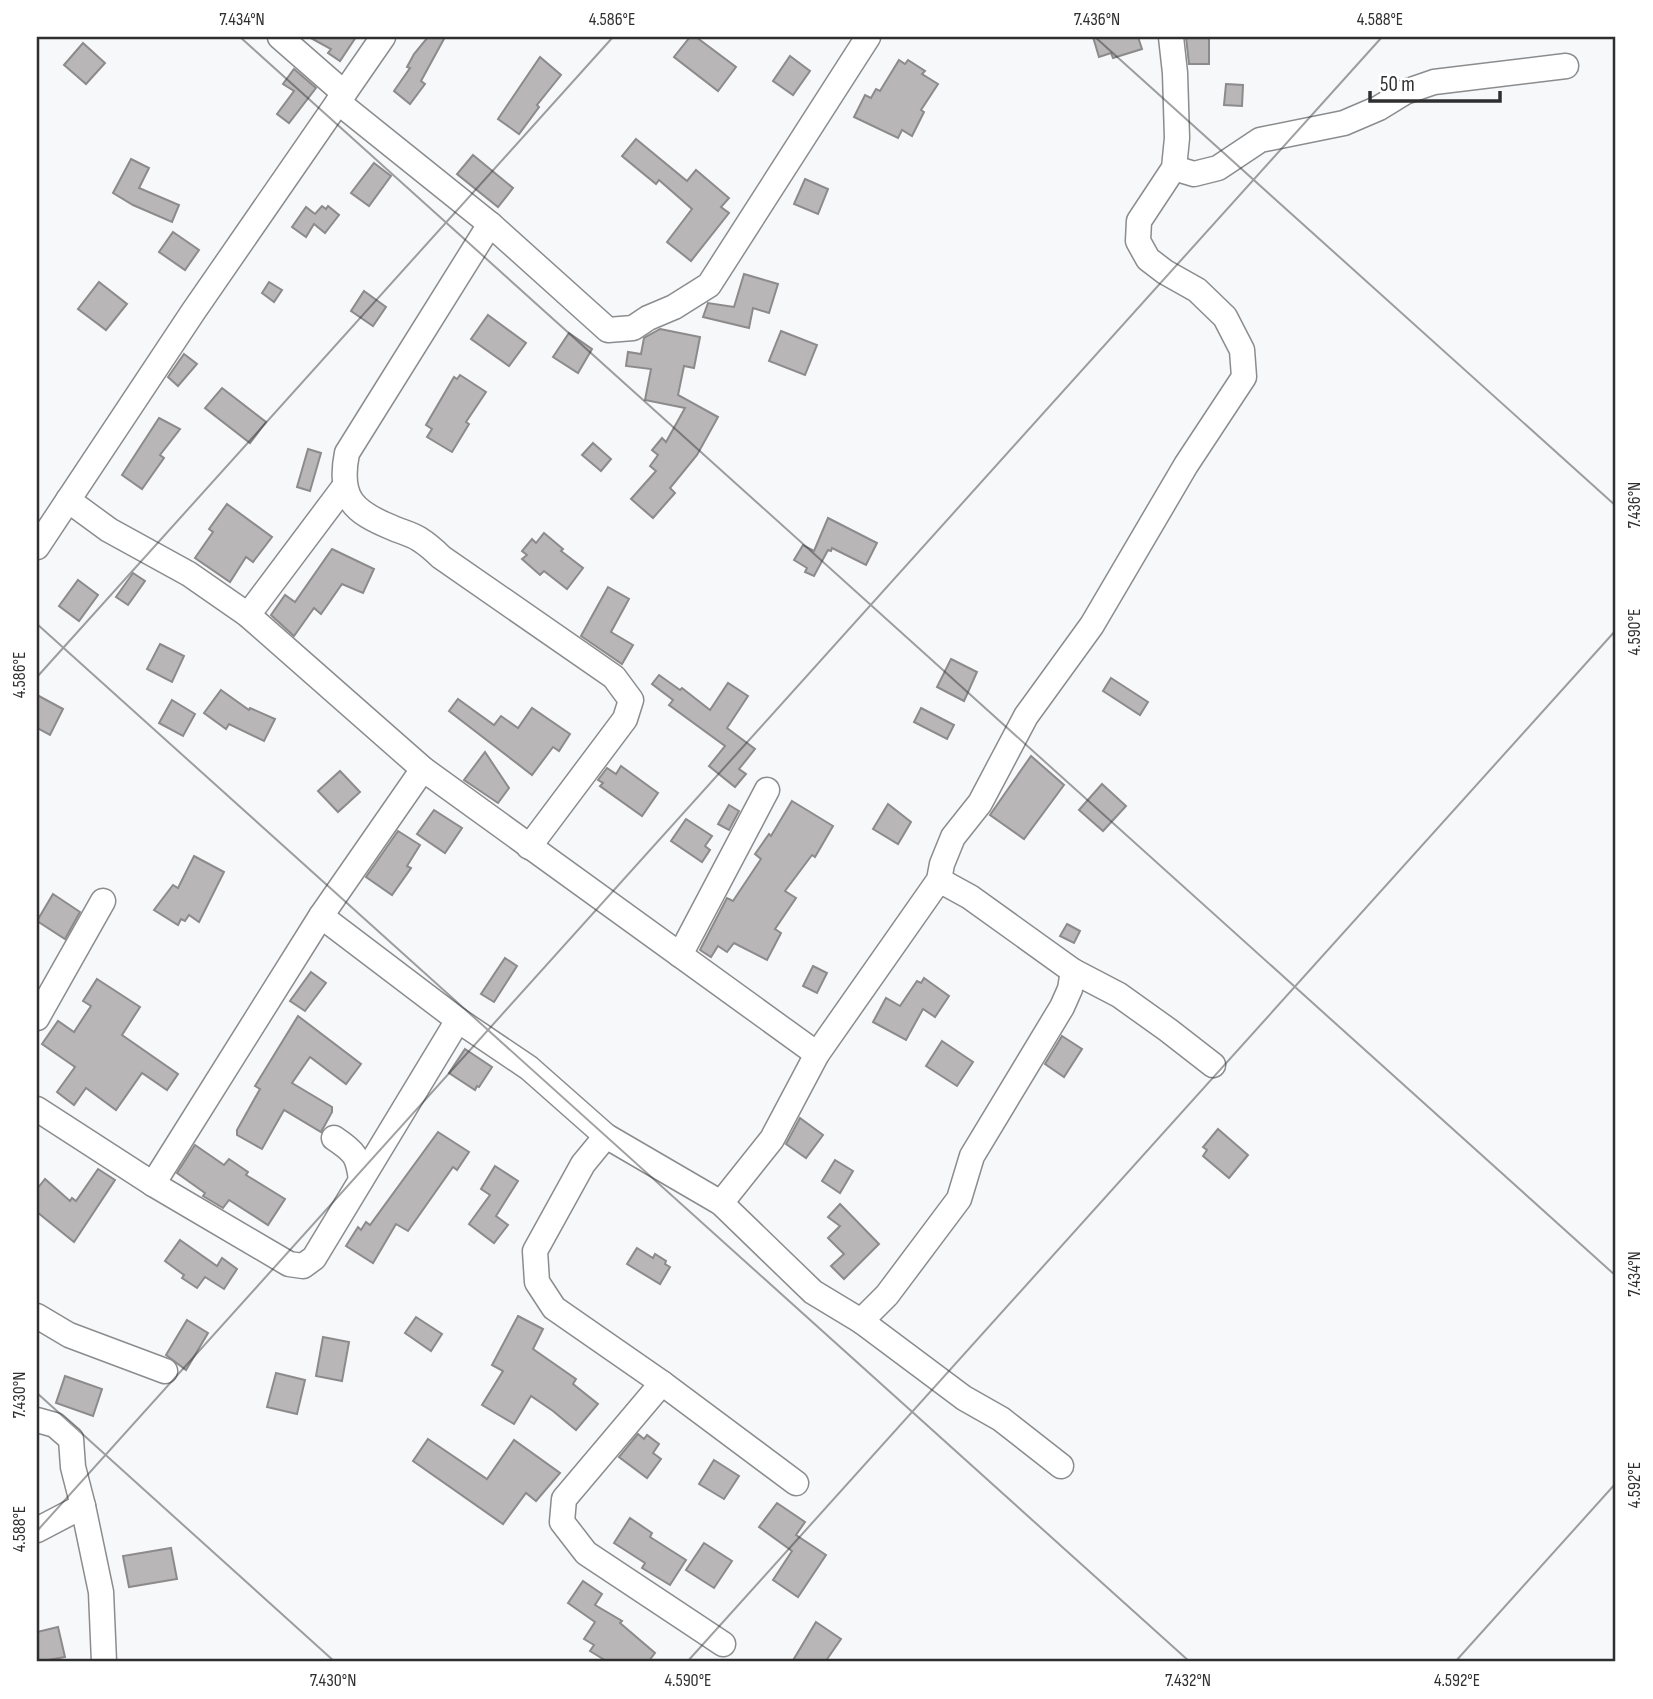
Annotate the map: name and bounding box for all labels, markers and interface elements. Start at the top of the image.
text: 7.434°N [219,9,265,30]
text: 4.586°E [589,9,635,30]
text: 7.436°N [1074,9,1120,30]
text: 4.588°E [1357,9,1403,30]
scale bar [1370,60,1499,104]
text: 50 m [1380,72,1415,97]
text: 7.436°N [1624,482,1645,528]
text: 4.590°E [1624,609,1645,655]
text: 4.586°E [9,652,30,698]
text: 7.434°N [1624,1251,1645,1297]
text: 7.430°N [9,1372,30,1418]
text: 4.592°E [1624,1462,1645,1508]
text: 4.588°E [9,1506,30,1552]
text: 7.430°N [310,1670,356,1691]
text: 4.590°E [665,1670,711,1691]
text: 7.432°N [1165,1670,1211,1691]
text: 4.592°E [1434,1670,1480,1691]

